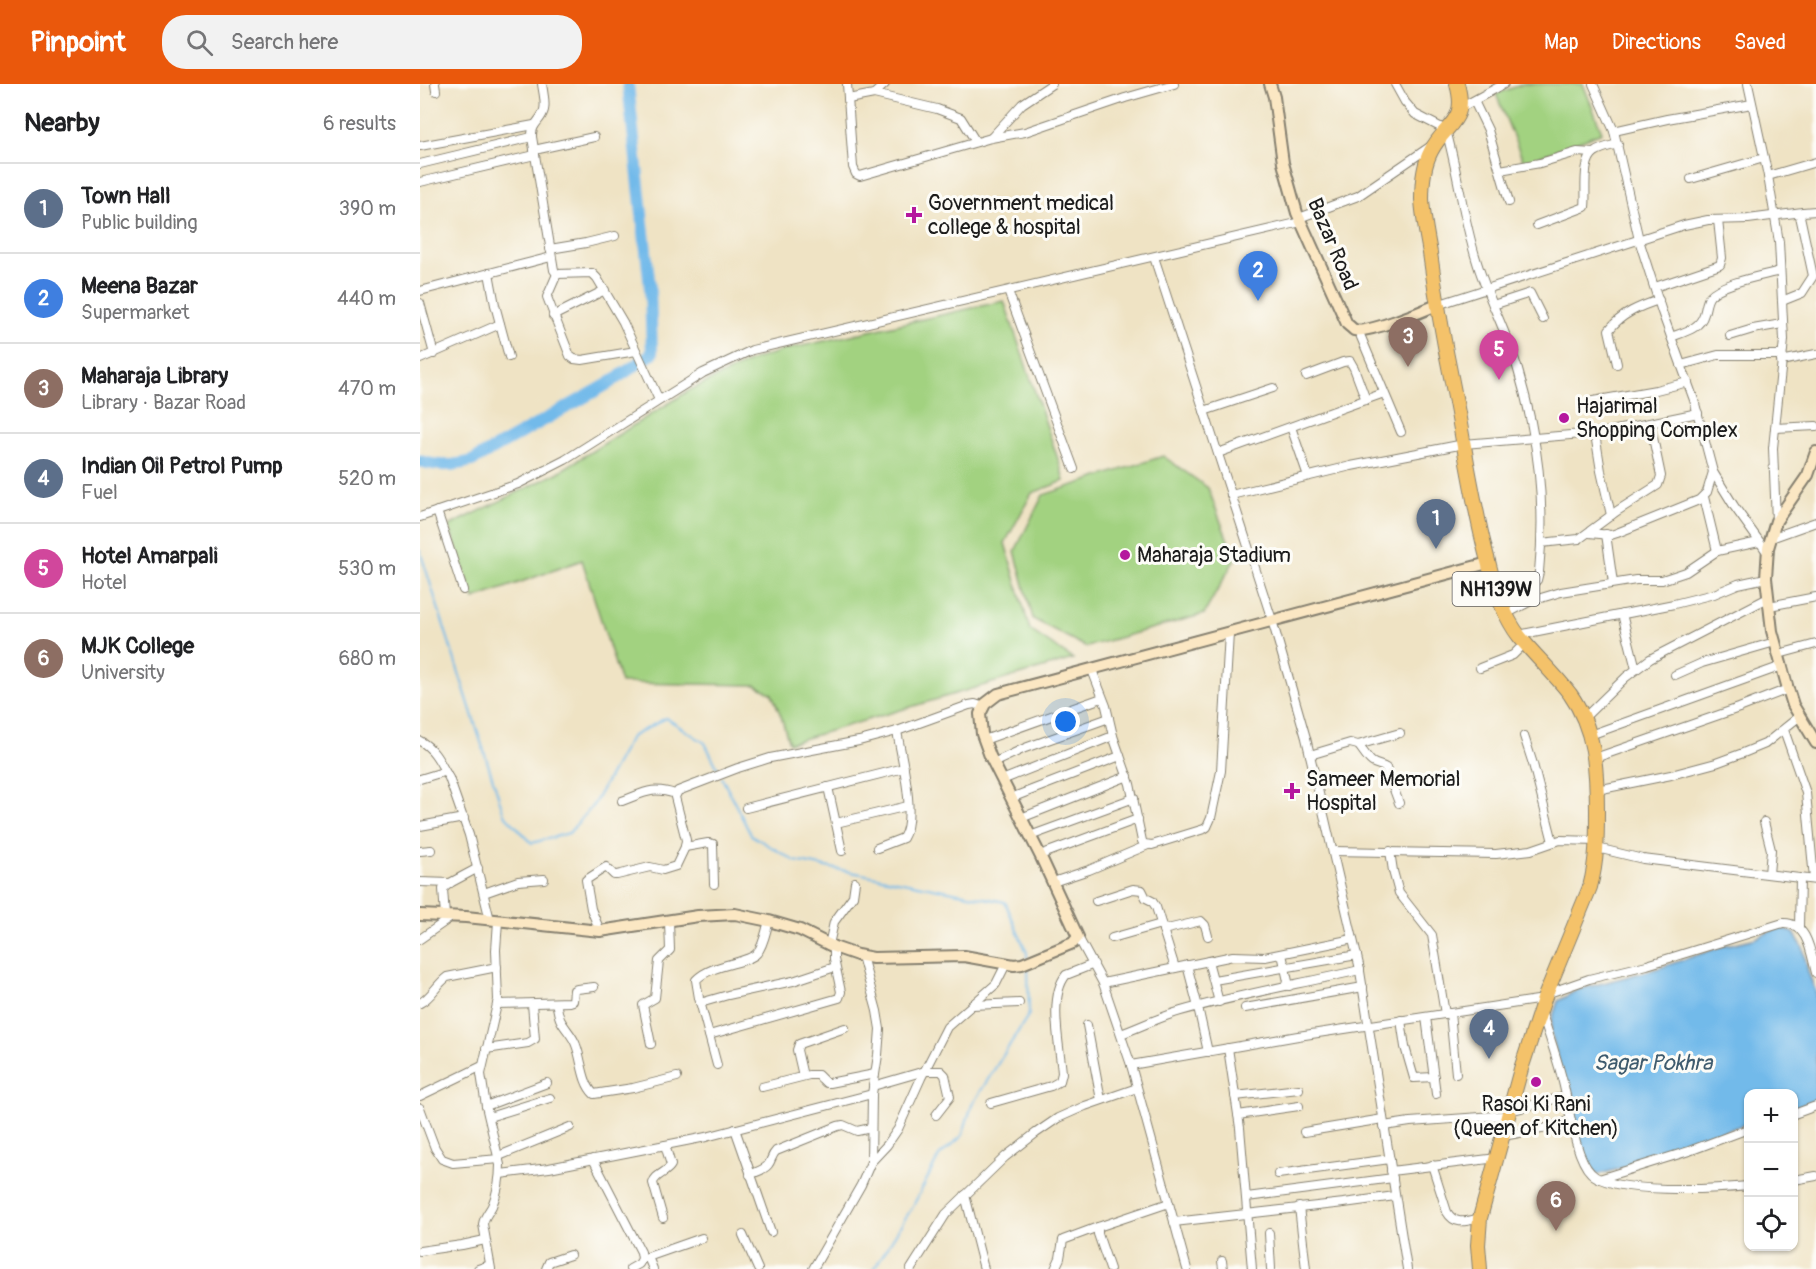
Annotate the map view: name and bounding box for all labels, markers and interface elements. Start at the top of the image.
search box [162,15,582,69]
text: Pinpoint [30,25,126,60]
icon: search [183,26,216,59]
text: Search here [231,28,338,56]
text: Map [1544,29,1579,56]
text: Directions [1612,29,1701,56]
text: Saved [1734,29,1786,56]
text: Nearby [24,107,100,139]
text: 6 results [323,111,396,136]
text: Town Hall [81,182,171,210]
place label: Government medical college & hospital [928,190,1114,241]
street label: Bazar Road [1301,194,1364,295]
text: 1 [40,196,47,221]
text: 390 m [339,196,396,221]
marker: Government medical college & hospital [905,206,923,224]
text: Public building [81,210,197,235]
pin: 2 [1238,252,1278,301]
text: Meena Bazar [81,272,198,300]
text: 2 [38,286,49,311]
text: 440 m [337,286,396,311]
text: Supermarket [81,300,190,325]
pin: 3 [1388,318,1428,367]
pin: 5 [1480,330,1518,380]
text: Maharaja Library [81,362,228,390]
text: 3 [38,376,49,401]
text: 470 m [338,376,396,401]
text: Library · Bazar Road [81,390,246,415]
place label: Hajarimal Shopping Complex [1576,393,1738,444]
marker: Hajarimal Shopping Complex [1557,411,1571,425]
text: Indian Oil Petrol Pump [81,452,283,480]
text: 4 [38,466,49,491]
text: 520 m [338,466,396,491]
text: Fuel [81,480,118,505]
pin: 1 [1416,500,1456,549]
text: Hotel Amarpali [81,542,218,570]
place label: Maharaja Stadium [1137,542,1291,569]
marker: Maharaja Stadium [1118,548,1132,562]
text: 5 [38,556,49,581]
text: 530 m [338,556,396,581]
text: Hotel [81,570,127,595]
road number: NH139W [1452,572,1540,606]
text: MJK College [81,632,194,660]
text: 6 [38,646,49,671]
text: 680 m [339,646,396,671]
text: University [81,660,165,685]
your location [1051,707,1080,736]
place label: Sameer Memorial Hospital [1306,766,1461,817]
marker: Sameer Memorial Hospital [1283,782,1301,800]
pin: 4 [1470,1010,1508,1059]
water label: Sagar Pokhra [1594,1049,1714,1077]
marker: Rasoi Ki Rani (Queen of Kitchen) [1529,1075,1543,1089]
map controls [1744,1089,1798,1251]
button: + [1744,1089,1798,1143]
place label: Rasoi Ki Rani (Queen of Kitchen) [1453,1091,1619,1142]
button: − [1744,1143,1798,1197]
pin: 6 [1536,1182,1576,1231]
button: locate [1744,1197,1798,1251]

